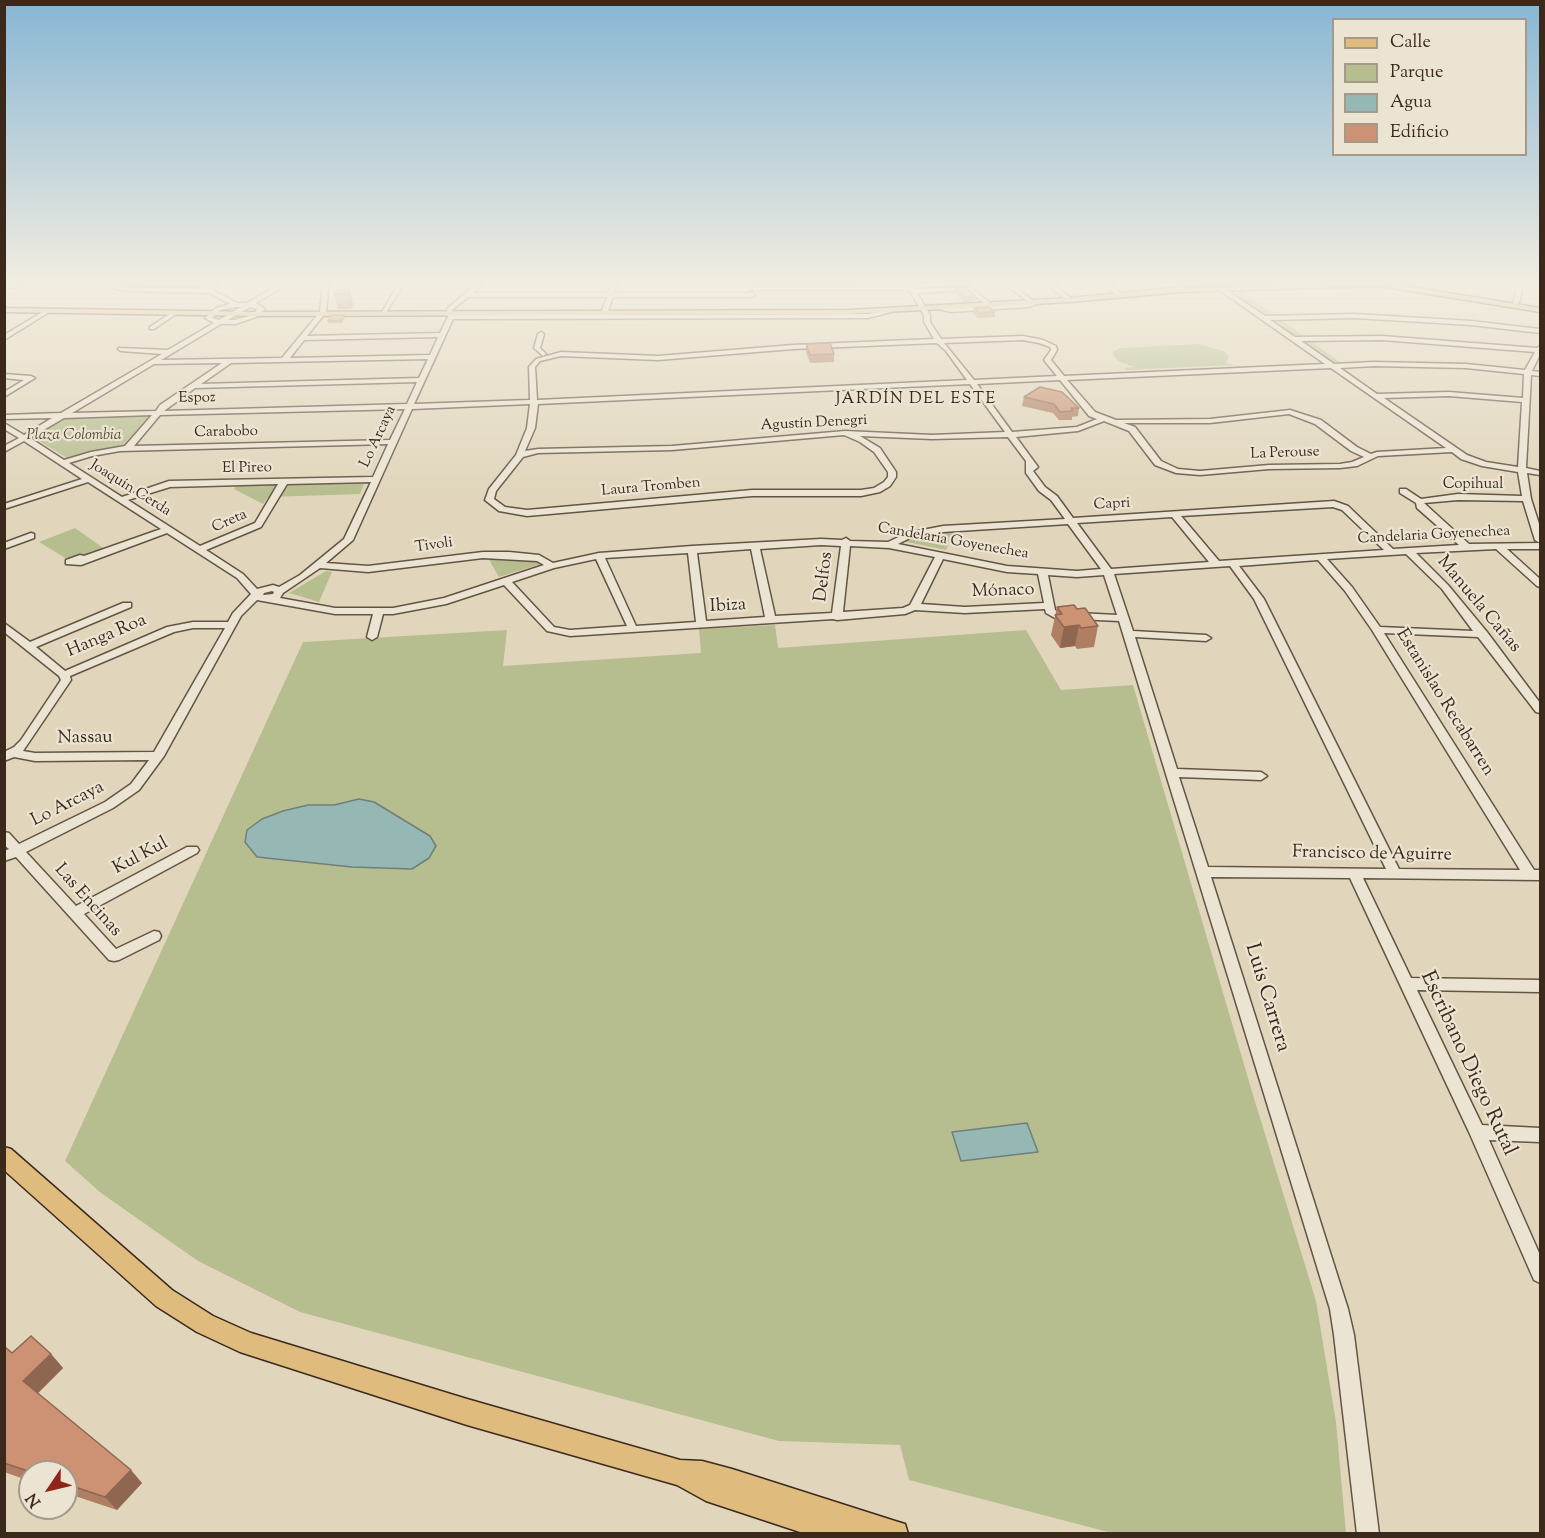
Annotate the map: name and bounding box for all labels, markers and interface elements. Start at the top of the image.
legend [1332,18,1527,156]
text: Calle [1390,30,1431,56]
text: Parque [1390,60,1443,86]
text: Agua [1390,90,1432,116]
text: Edificio [1390,120,1449,146]
street label: Espoz [178,390,216,408]
district label: JARDÍN DEL ESTE [835,390,997,410]
street label: Lo Arcaya [357,403,401,471]
street label: Agustín Denegri [760,412,868,436]
street label: Carabobo [194,423,258,443]
park label: Plaza Colombia [26,427,122,445]
street label: La Perouse [1250,444,1320,464]
street label: Joaquín Cerda [86,457,174,521]
street label: El Pireo [222,460,272,478]
street label: Laura Tromben [601,475,701,501]
street label: Copihual [1443,476,1503,494]
street label: Capri [1093,495,1131,515]
street label: Creta [210,506,250,538]
street label: Candelaria Goyenechea [876,520,1030,564]
street label: Candelaria Goyenechea [1357,523,1511,549]
street label: Tivoli [414,534,454,558]
street label: Delfos [811,551,839,603]
street label: Manuela Cañas [1431,552,1525,658]
street label: Mónaco [971,580,1035,604]
street label: Ibiza [709,595,747,619]
street label: Hanga Roa [64,611,150,663]
street label: Estanislao Recabarren [1390,625,1498,781]
street label: Nassau [57,728,113,750]
street label: Lo Arcaya [28,777,108,833]
street label: Kul Kul [110,834,172,880]
street label: Francisco de Aguirre [1292,843,1452,867]
street label: Las Encinas [49,860,125,942]
street label: Luis Carrera [1237,940,1295,1056]
street label: Escribano Diego Rutal [1413,968,1521,1160]
north arrow [18,1460,78,1520]
text: N [21,1488,48,1511]

